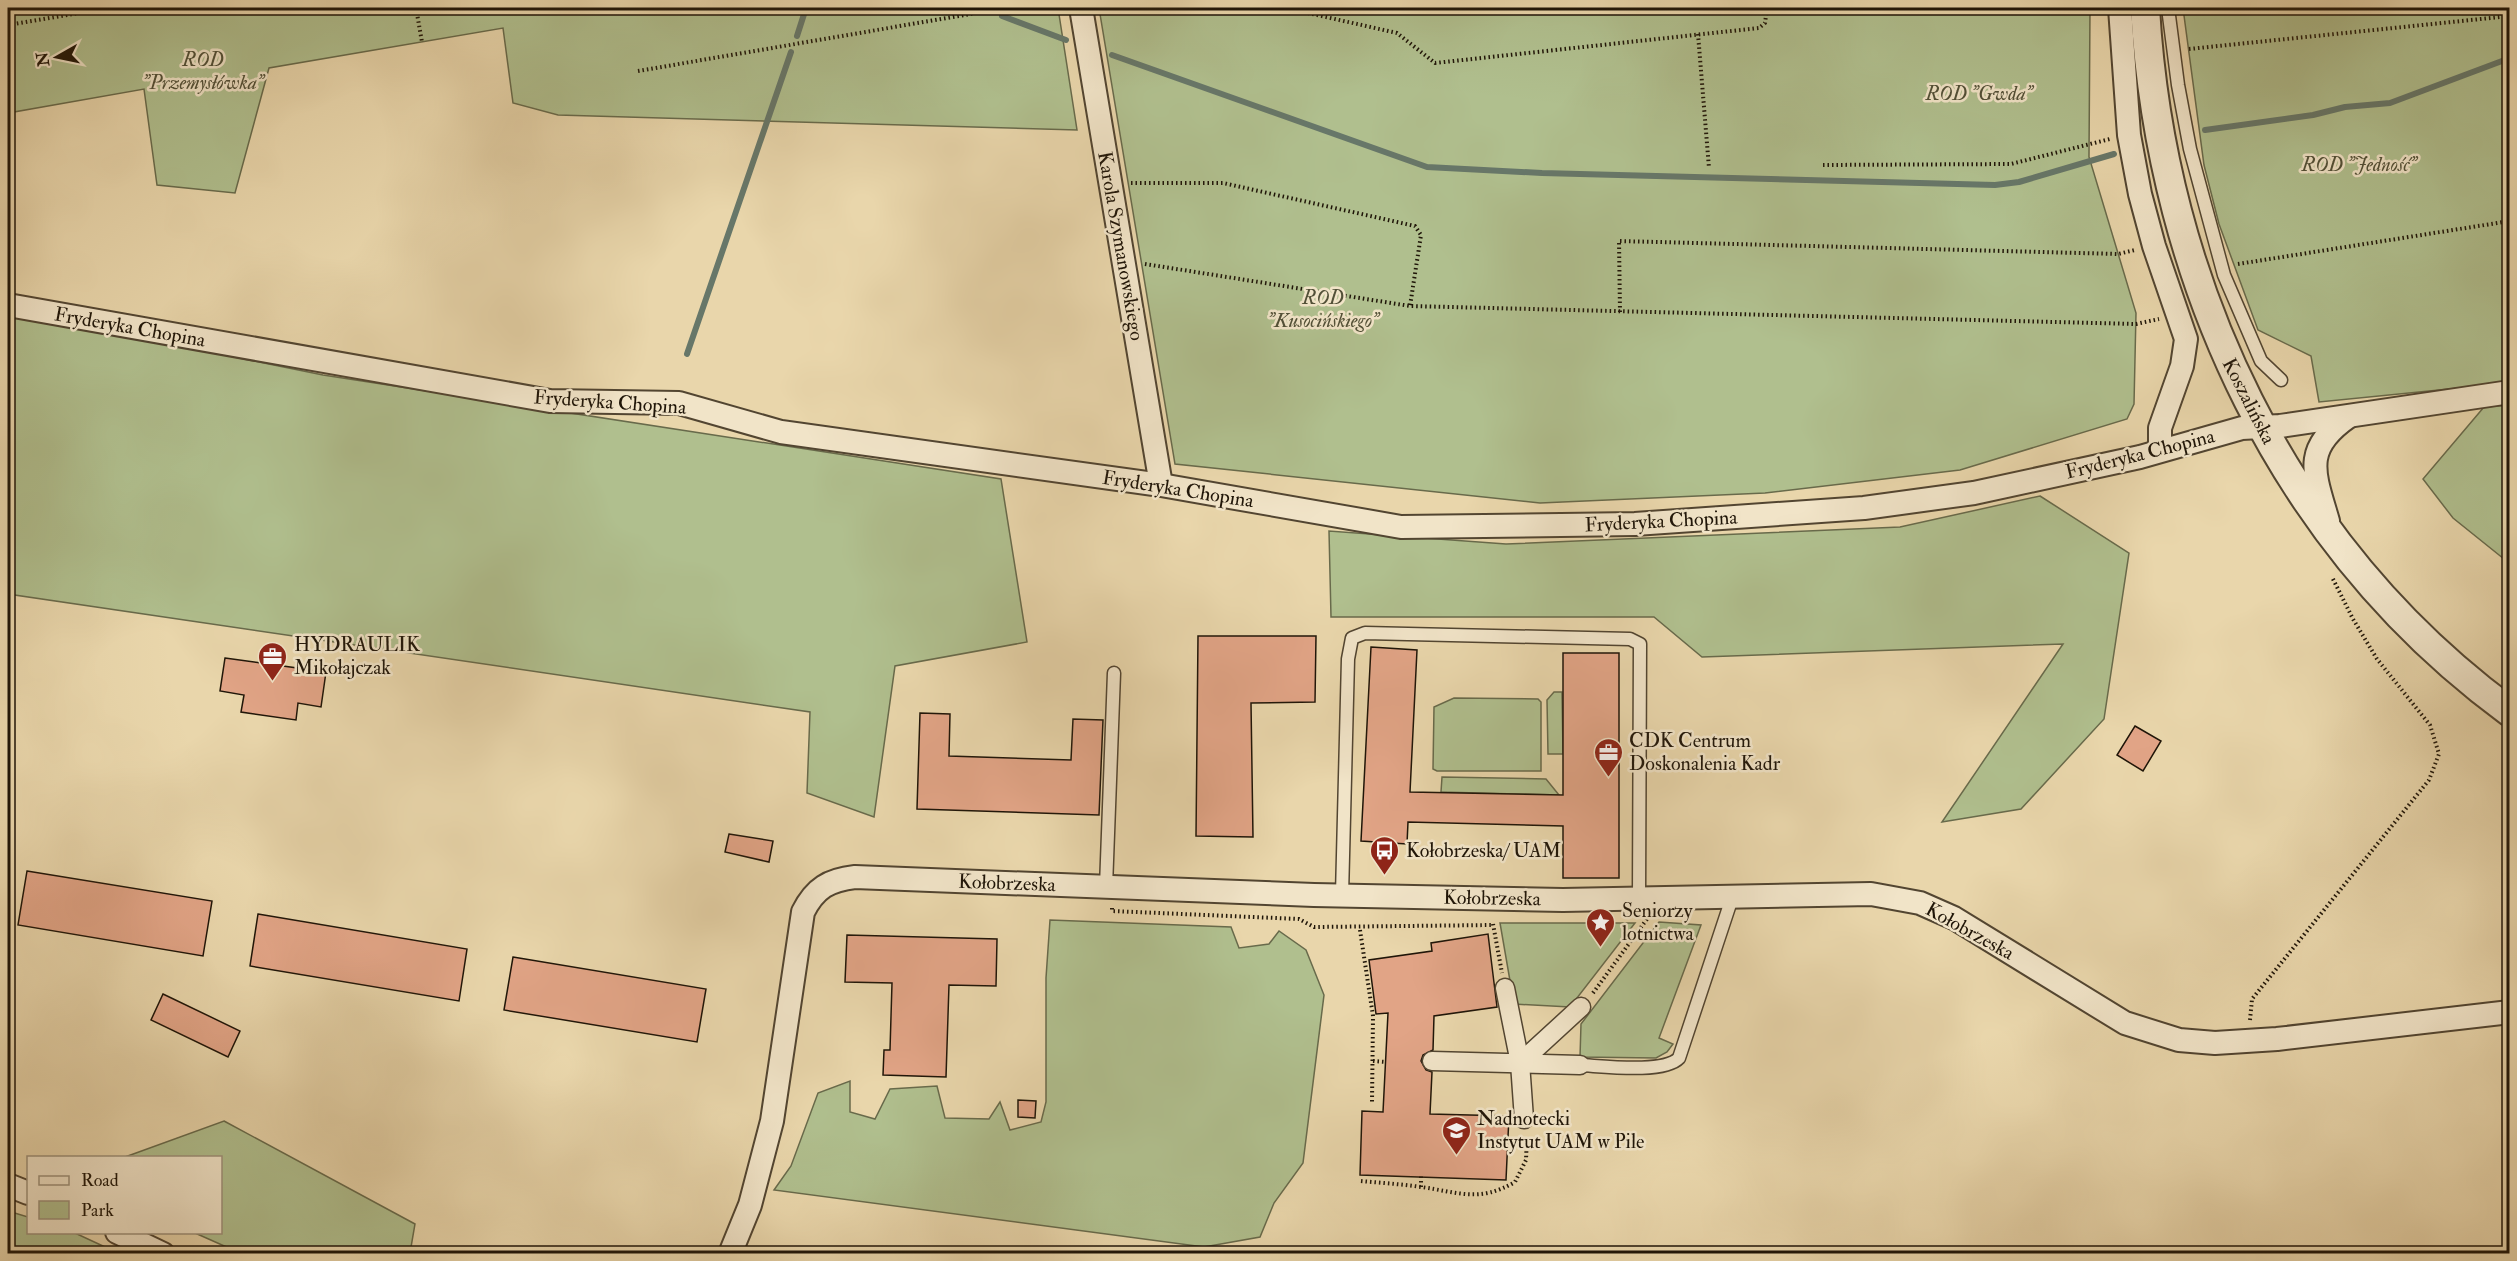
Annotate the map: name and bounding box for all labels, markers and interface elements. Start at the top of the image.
north arrow [27,27,87,87]
park label: ROD "Przemysłówka" [142,47,266,95]
text: N [32,50,54,69]
park label: ROD "Gwda" [1924,81,2035,106]
street label: Karola Szymanowskiego [1092,149,1150,343]
park label: ROD "Jedność" [2301,152,2419,177]
park label: ROD "Kusocińskiego" [1267,285,1381,333]
street label: Fryderyka Chopina [52,301,208,354]
street label: Koszalińska [2217,354,2282,449]
street label: Fryderyka Chopina [533,384,688,421]
street label: Fryderyka Chopina [2063,423,2218,486]
street label: Fryderyka Chopina [1100,465,1256,514]
street label: Fryderyka Chopina [1584,504,1739,538]
place label: HYDRAULIK Mikołajczak [294,632,421,680]
office icon: HYDRAULIK Mikołajczak [257,640,289,682]
place label: CDK Centrum Doskonalenia Kadr [1629,728,1781,776]
office icon: CDK Centrum Doskonalenia Kadr [1592,736,1624,778]
bus stop icon: Kołobrzeska/ UAM [1369,834,1401,876]
place label: Kołobrzeska/ UAM [1406,838,1561,863]
street label: Kołobrzeska [958,869,1057,897]
street label: Kołobrzeska [1443,885,1542,911]
street label: Kołobrzeska [1921,896,2019,966]
place label: Seniorzy lotnictwa [1622,898,1694,946]
place icon: Seniorzy lotnictwa [1585,906,1617,948]
place label: Nadnotecki Instytut UAM w Pile [1477,1106,1644,1154]
school or university icon: Nadnotecki Instytut UAM w Pile [1440,1114,1472,1156]
legend [27,1156,222,1234]
text: Road [81,1169,119,1192]
text: Park [81,1199,114,1222]

